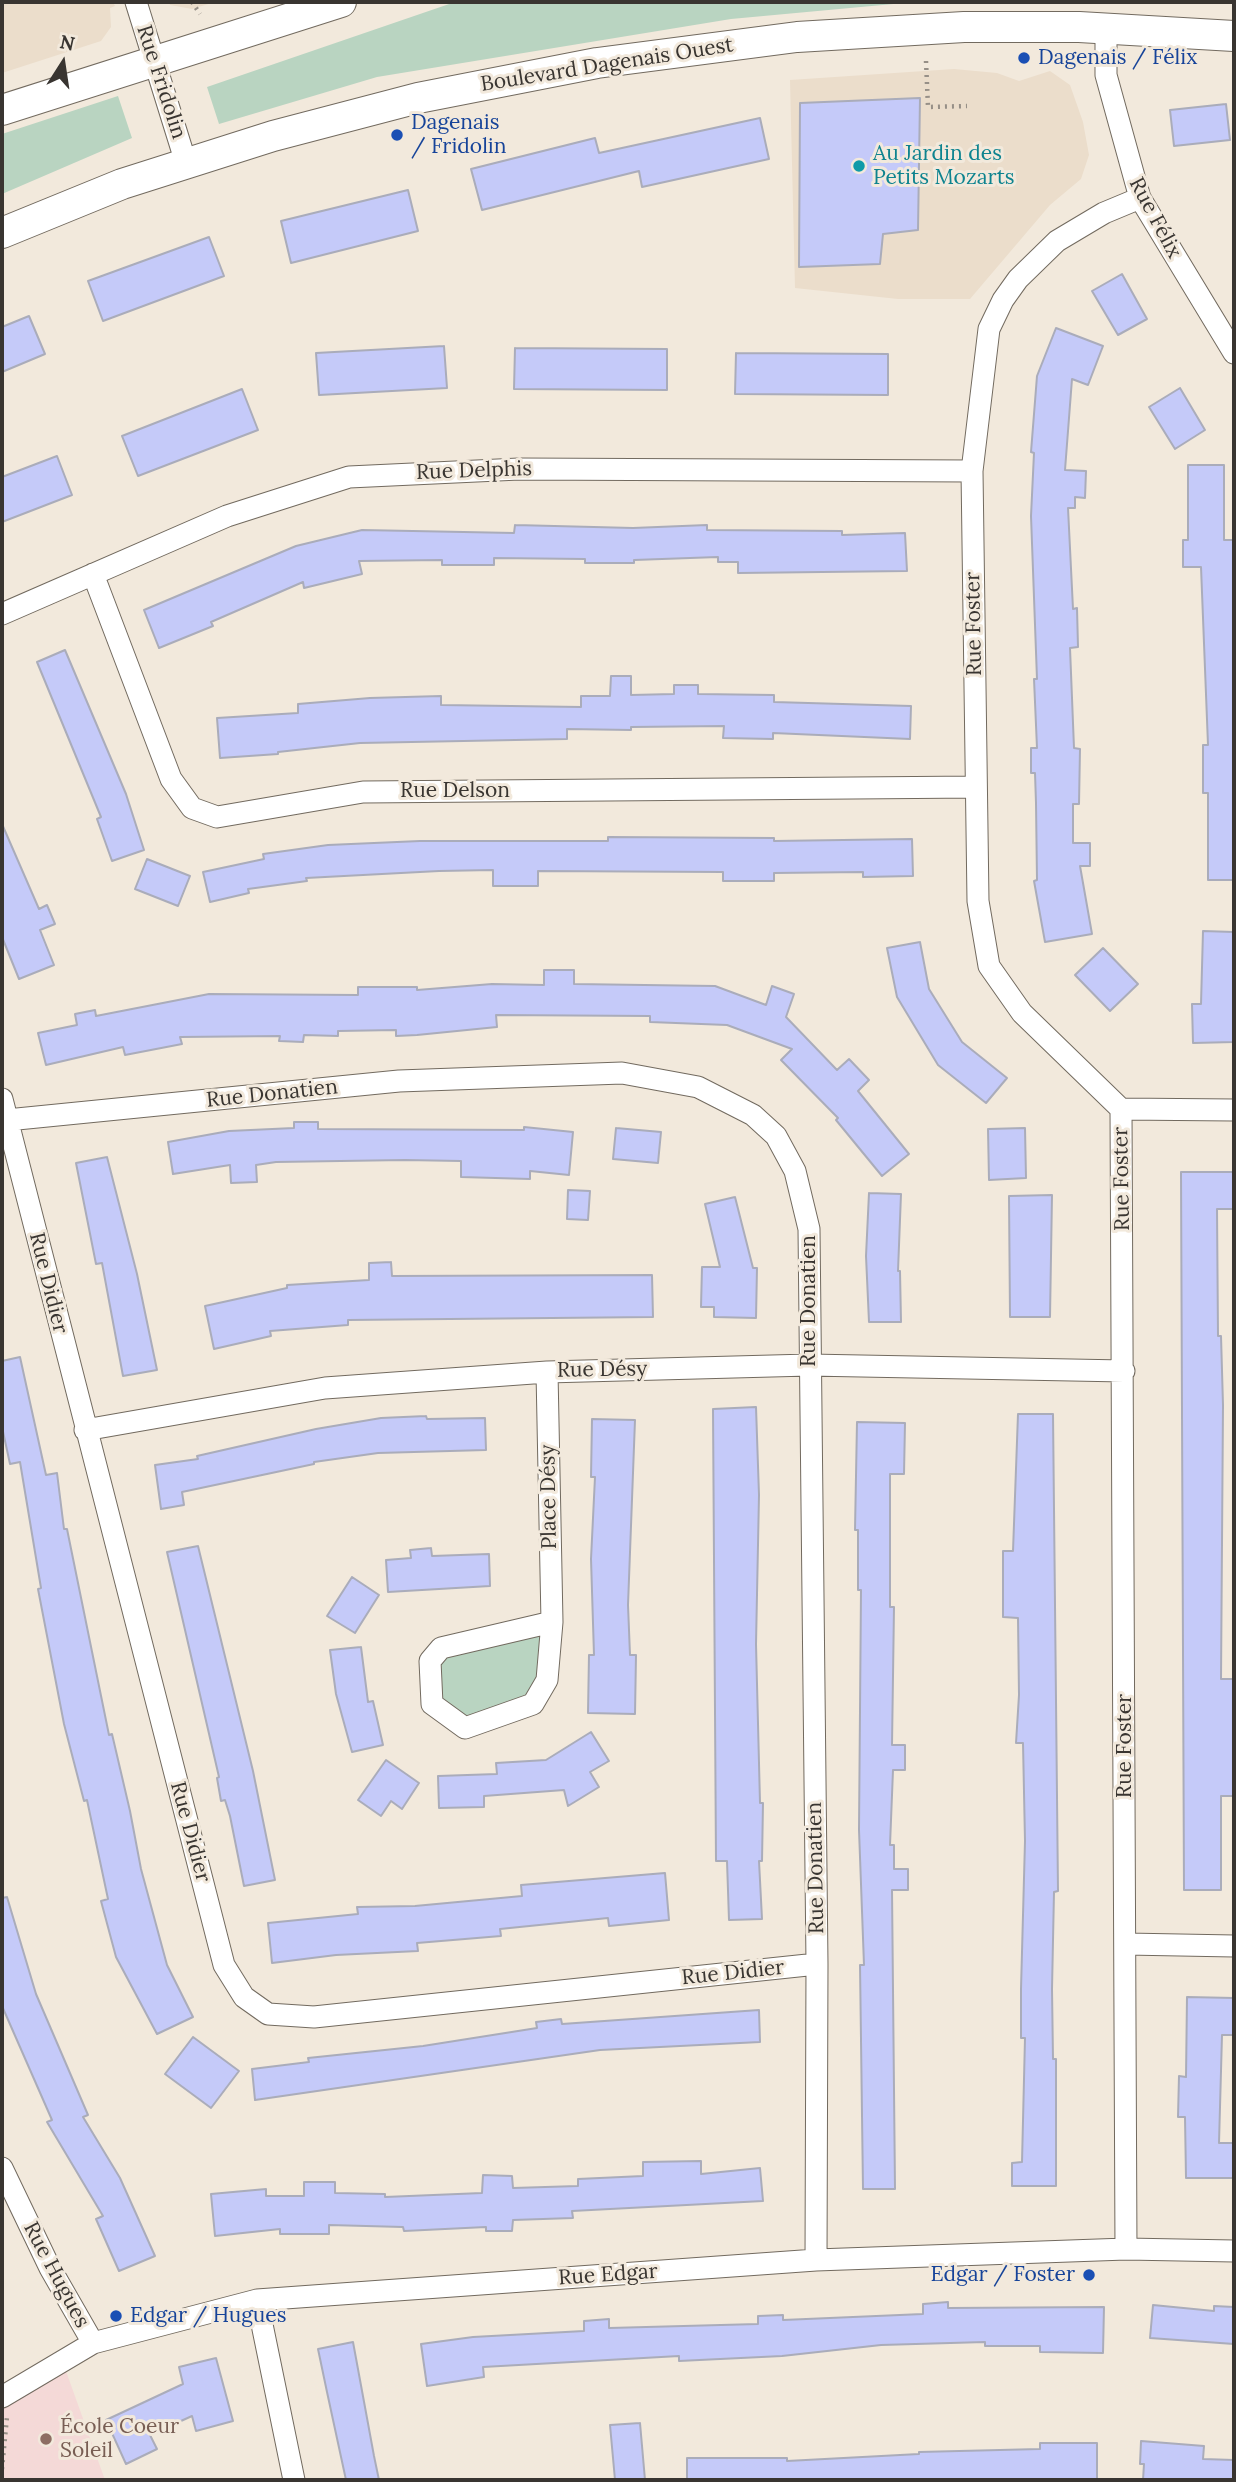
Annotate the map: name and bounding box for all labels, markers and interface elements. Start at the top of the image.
street label: Rue Fridolin [131,22,191,142]
north arrow [28,28,98,98]
text: N [58,29,77,56]
street label: Boulevard Dagenais Ouest [479,33,735,97]
place label: Dagenais / Félix [1038,45,1197,71]
marker: Dagenais / Félix [1016,50,1032,66]
place label: Dagenais / Fridolin [411,110,507,160]
marker: Dagenais / Fridolin [389,127,405,143]
place label: Au Jardin des Petits Mozarts [873,141,1015,191]
marker: Au Jardin des Petits Mozarts [851,158,867,174]
street label: Rue Félix [1123,173,1187,263]
street label: Rue Delphis [416,456,532,486]
street label: Rue Foster [960,572,988,676]
street label: Rue Delson [400,778,510,804]
street label: Rue Donatien [205,1075,339,1113]
street label: Rue Foster [1108,1127,1136,1231]
street label: Rue Didier [23,1230,73,1336]
street label: Rue Donatien [796,1235,822,1367]
street label: Rue Désy [557,1357,647,1383]
street label: Place Désy [535,1444,563,1550]
street label: Rue Foster [1112,1694,1138,1798]
street label: Rue Didier [164,1779,216,1885]
street label: Rue Donatien [802,1802,830,1934]
street label: Rue Didier [680,1955,786,1991]
street label: Rue Hugues [18,2218,94,2332]
street label: Rue Edgar [557,2259,659,2291]
place label: Edgar / Foster [930,2262,1075,2288]
marker: Edgar / Foster [1081,2267,1097,2283]
place label: Edgar / Hugues [130,2303,286,2329]
marker: Edgar / Hugues [108,2308,124,2324]
place label: École Coeur Soleil [60,2414,179,2464]
marker: École Coeur Soleil [38,2431,54,2447]

